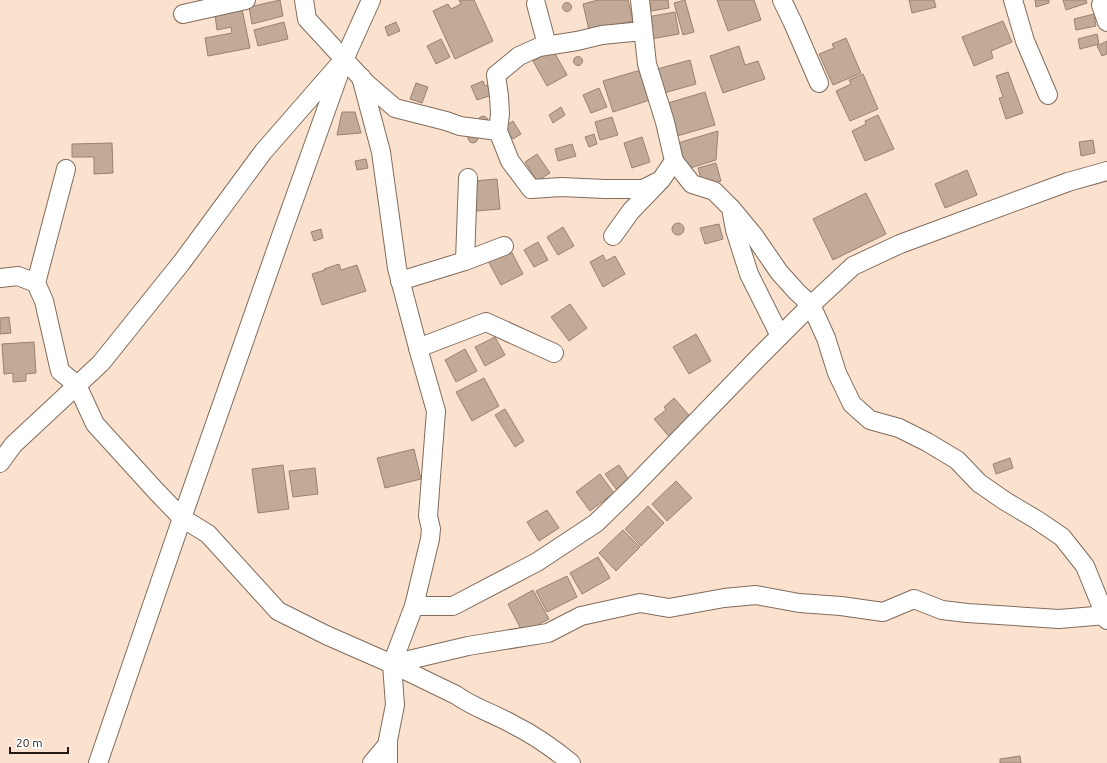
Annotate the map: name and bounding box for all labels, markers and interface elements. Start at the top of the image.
scale bar [10,729,68,755]
text: 20 m [16,736,43,749]

